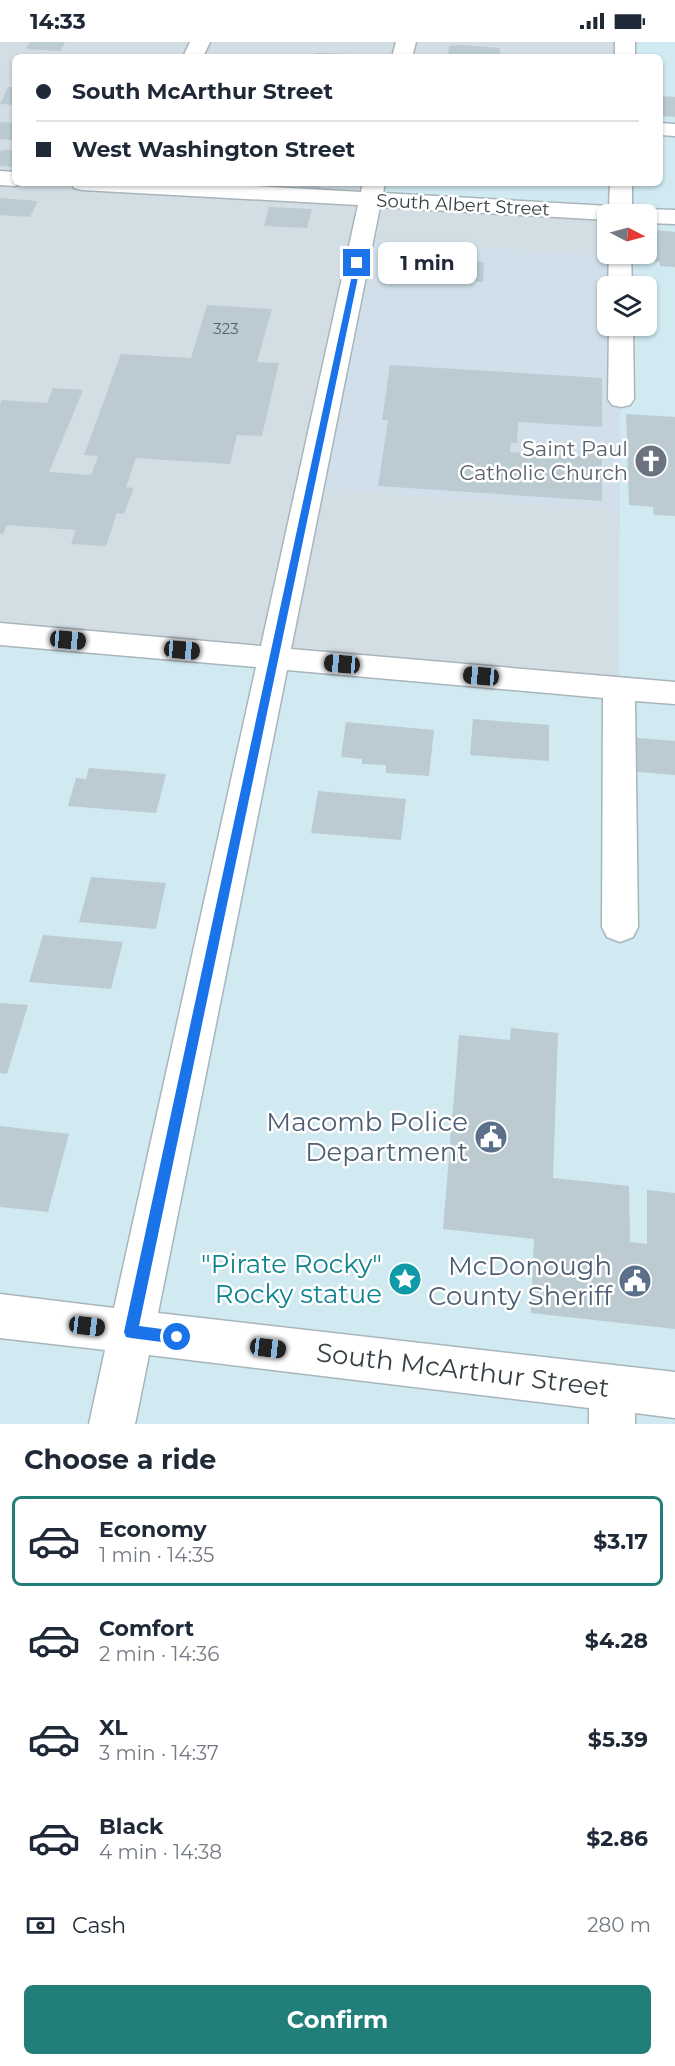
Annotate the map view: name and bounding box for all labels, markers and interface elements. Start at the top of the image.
text: 14:33 [30,8,86,35]
text: South McArthur Street [72,78,333,105]
text: West Washington Street [72,136,355,163]
street label: South Albert Street [376,189,550,221]
north arrow [597,204,657,264]
map controls [597,204,657,336]
callout: 1 min [378,242,477,284]
route end [343,249,370,276]
text: 1 min [400,251,455,275]
button: layers [597,276,657,336]
house number: 323 [213,319,239,338]
place label: Saint Paul Catholic Church [459,436,628,485]
church icon: Saint Paul Catholic Church [633,443,669,479]
car [49,629,87,651]
car [163,639,201,661]
car [323,653,361,675]
car [462,665,500,687]
place label: Macomb Police Department [266,1106,468,1168]
public building icon: Macomb Police Department [473,1119,509,1155]
place label: "Pirate Rocky" Rocky statue [201,1248,382,1310]
place label: McDonough County Sheriff [428,1250,613,1312]
place icon: "Pirate Rocky" Rocky statue [387,1261,423,1297]
public building icon: McDonough County Sheriff [617,1263,653,1299]
car [68,1315,106,1337]
route start [163,1323,190,1350]
street label: South McArthur Street [315,1336,611,1404]
car [249,1337,287,1359]
text: Choose a ride [24,1443,216,1476]
icon: car [27,1514,81,1568]
text: Economy [99,1516,207,1543]
text: $3.17 [593,1528,648,1555]
text: 1 min · 14:35 [99,1543,214,1567]
icon: car [27,1613,81,1667]
text: Comfort [99,1615,194,1642]
text: $4.28 [585,1627,648,1654]
text: 2 min · 14:36 [99,1642,220,1666]
icon: car [27,1712,81,1766]
text: XL [99,1714,128,1741]
text: $5.39 [588,1726,648,1753]
text: 3 min · 14:37 [99,1741,219,1765]
icon: car [27,1811,81,1865]
text: Black [99,1813,163,1840]
text: $2.86 [586,1825,648,1852]
text: 4 min · 14:38 [99,1840,222,1864]
icon: cash [24,1909,57,1942]
text: Cash [72,1912,126,1939]
text: 280 m [587,1913,651,1937]
button: Confirm [24,1985,651,2054]

